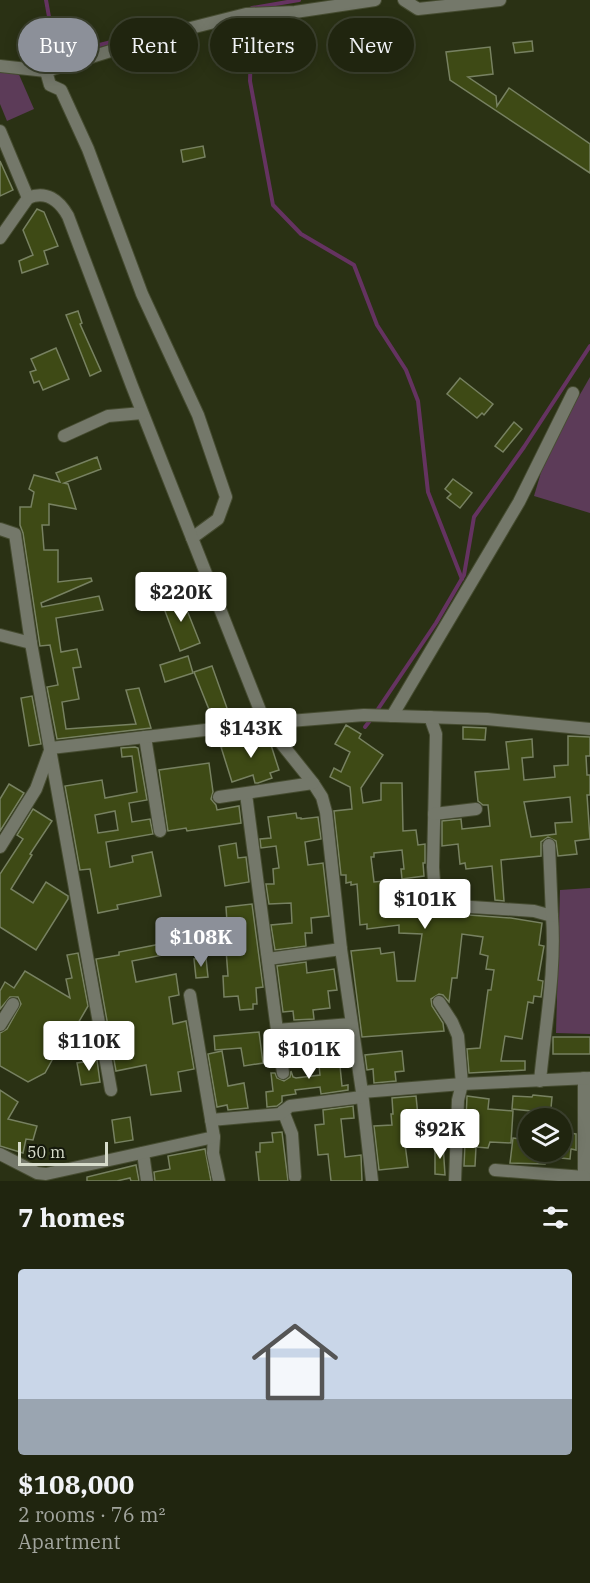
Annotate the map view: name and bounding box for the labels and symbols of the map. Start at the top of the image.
pin: $220K [139,572,223,623]
pin: $143K [209,708,293,759]
pin: $101K [383,879,467,930]
pin: $108K [159,917,243,968]
pin: $110K [47,1021,131,1072]
pin: $101K [267,1029,351,1080]
pin: $92K [404,1109,476,1160]
scale bar [18,1139,108,1166]

